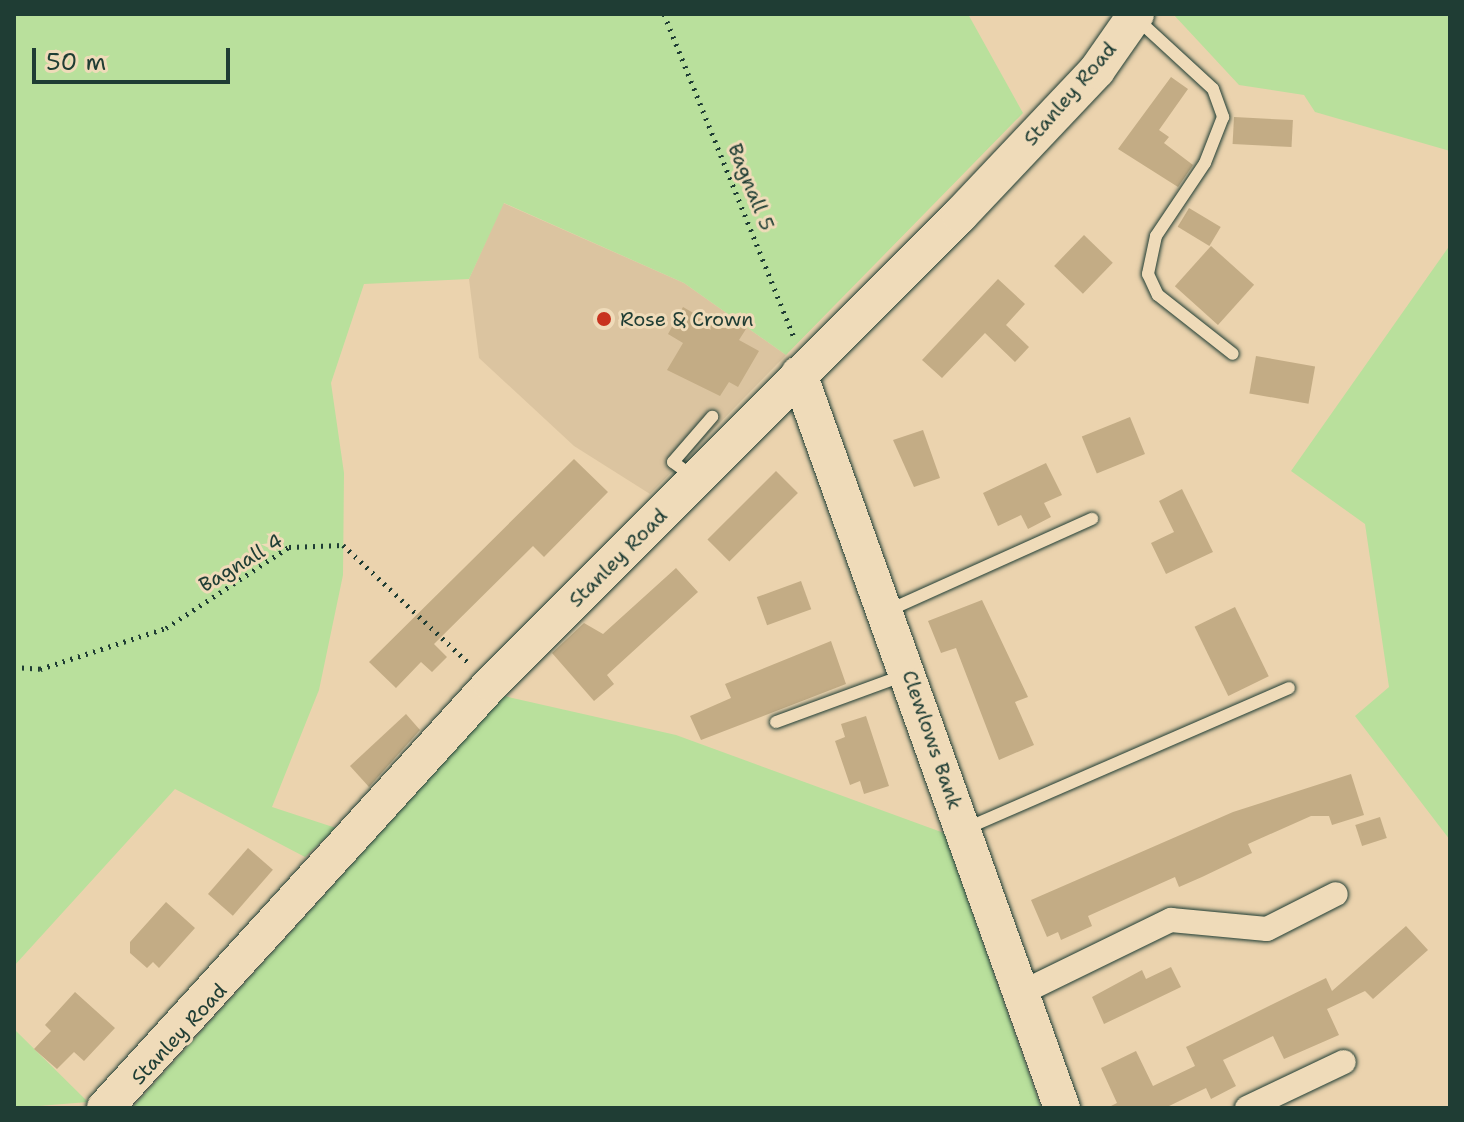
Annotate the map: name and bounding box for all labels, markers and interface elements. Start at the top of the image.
scale bar [36,32,234,82]
street label: Stanley Road [1019,37,1121,151]
text: 50 m [46,46,106,78]
street label: Bagnall 5 [723,140,779,234]
place label: Rose & Crown [620,307,753,331]
marker: Rose & Crown [595,310,613,328]
street label: Stanley Road [564,504,672,612]
street label: Bagnall 4 [195,529,287,597]
street label: Clewlows Bank [897,667,967,813]
street label: Stanley Road [126,979,232,1089]

